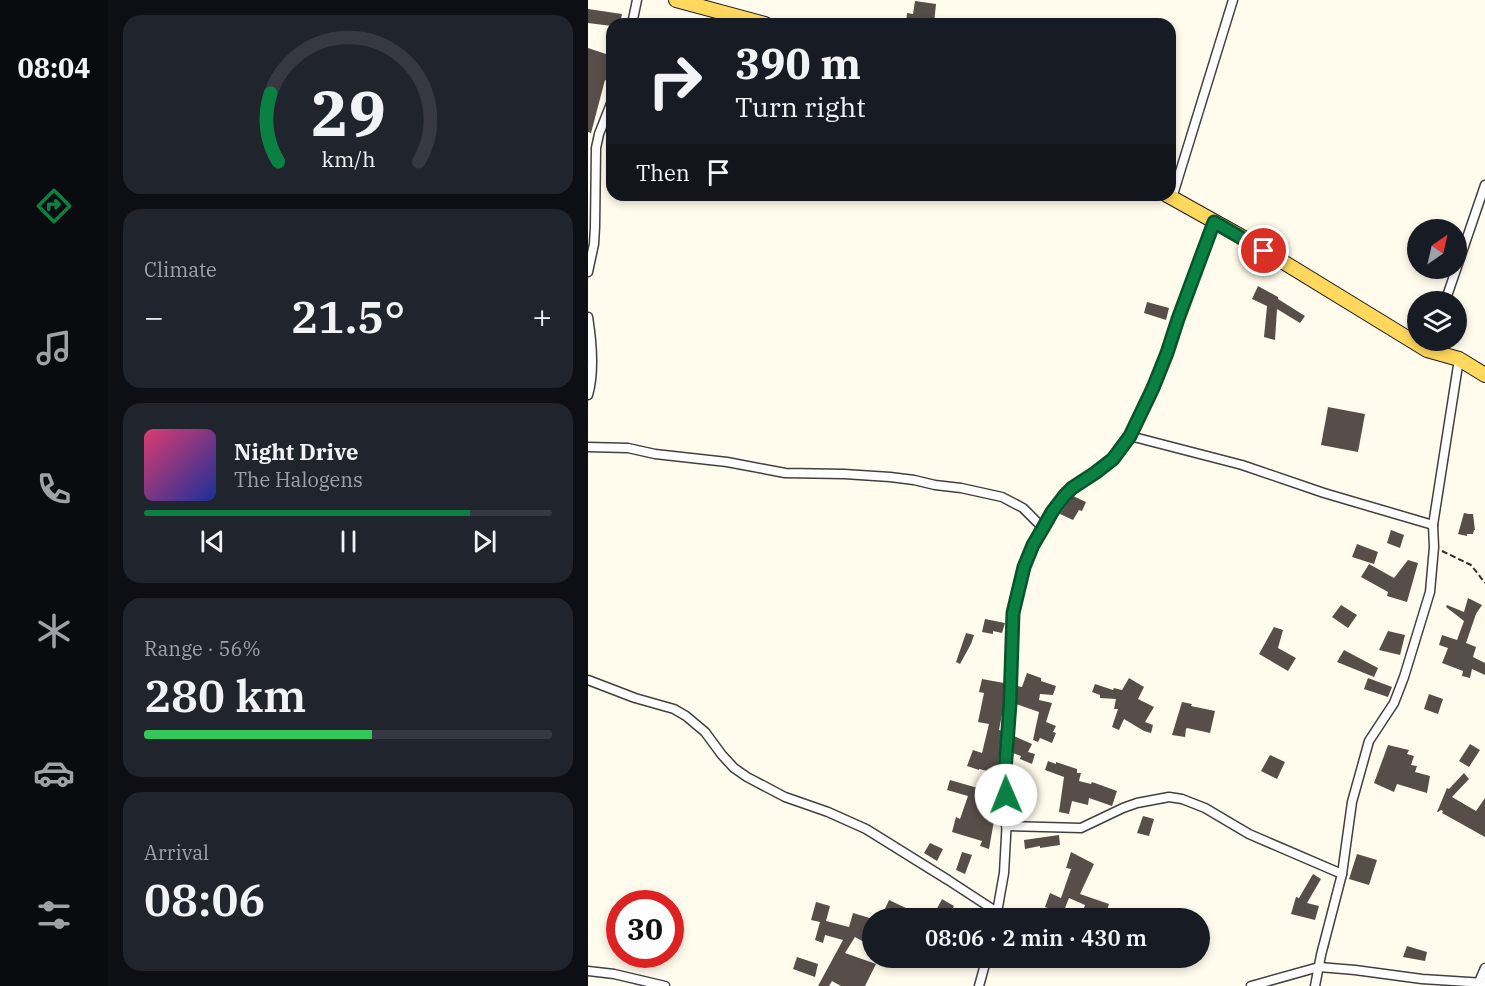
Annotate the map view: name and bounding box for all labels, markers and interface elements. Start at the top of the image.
text: 390 m [735,36,861,91]
icon: right [636,42,714,120]
text: 08:04 [18,50,90,85]
text: 29 [311,72,385,153]
text: Turn right [735,89,866,124]
text: km/h [321,145,375,173]
icon: arrive [702,156,735,189]
text: Then [636,158,690,187]
icon: directions [33,185,75,227]
north arrow [1407,219,1467,279]
map controls [1407,219,1467,351]
pin [1238,225,1289,276]
icon: arrive [1247,234,1280,267]
text: Climate [144,256,217,283]
text: 21.5° [291,287,405,345]
button: layers [1407,291,1467,351]
text: − [144,295,164,338]
text: + [532,295,552,338]
icon: music [33,327,75,369]
text: Night Drive [234,437,359,466]
text: The Halogens [234,466,363,493]
icon: phone [33,468,75,510]
icon: previous [196,525,229,558]
icon: pause [332,525,365,558]
icon: next [468,525,501,558]
icon: climate [33,610,75,652]
text: Range · 56% [144,635,261,662]
text: 280 km [144,666,306,724]
icon: car [33,752,75,794]
position arrow [974,763,1038,827]
text: Arrival [144,839,209,866]
text: 08:06 [144,870,265,928]
speed limit sign: 30 [606,890,684,968]
icon: filters [33,894,75,936]
text: 08:06 · 2 min · 430 m [925,923,1147,952]

